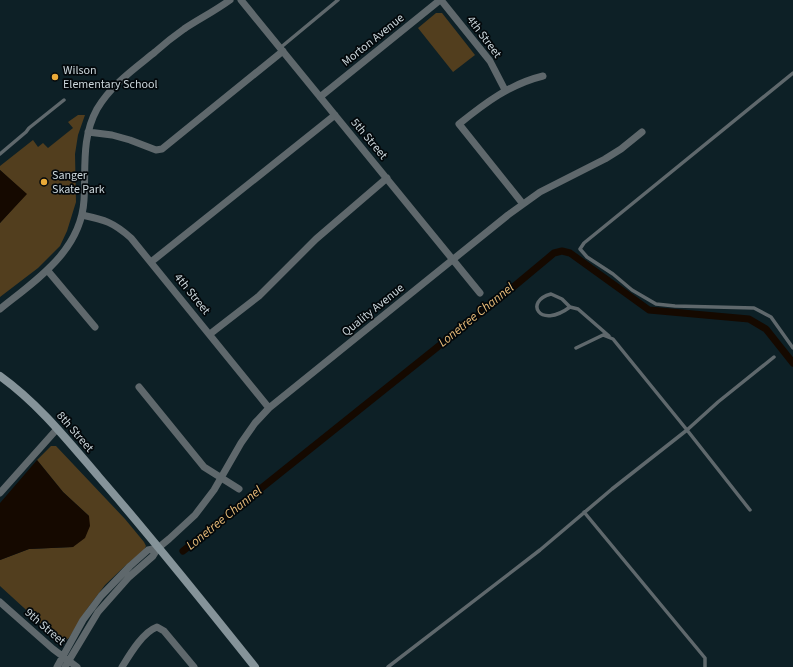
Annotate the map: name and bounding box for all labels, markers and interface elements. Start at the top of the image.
street label: Morton Avenue [338,10,408,70]
street label: 4th Street [462,12,506,62]
place label: Wilson Elementary School [63,62,158,93]
marker: Wilson Elementary School [50,72,60,82]
street label: 5th Street [347,115,391,163]
place label: Sanger Skate Park [52,167,105,198]
marker: Sanger Skate Park [39,177,49,187]
street label: 4th Street [170,270,214,318]
water label: Lonetree Channel [434,278,518,351]
street label: Quality Avenue [338,280,408,340]
street label: 8th Street [53,408,97,456]
water label: Lonetree Channel [182,481,266,554]
street label: 9th Street [21,605,69,649]

